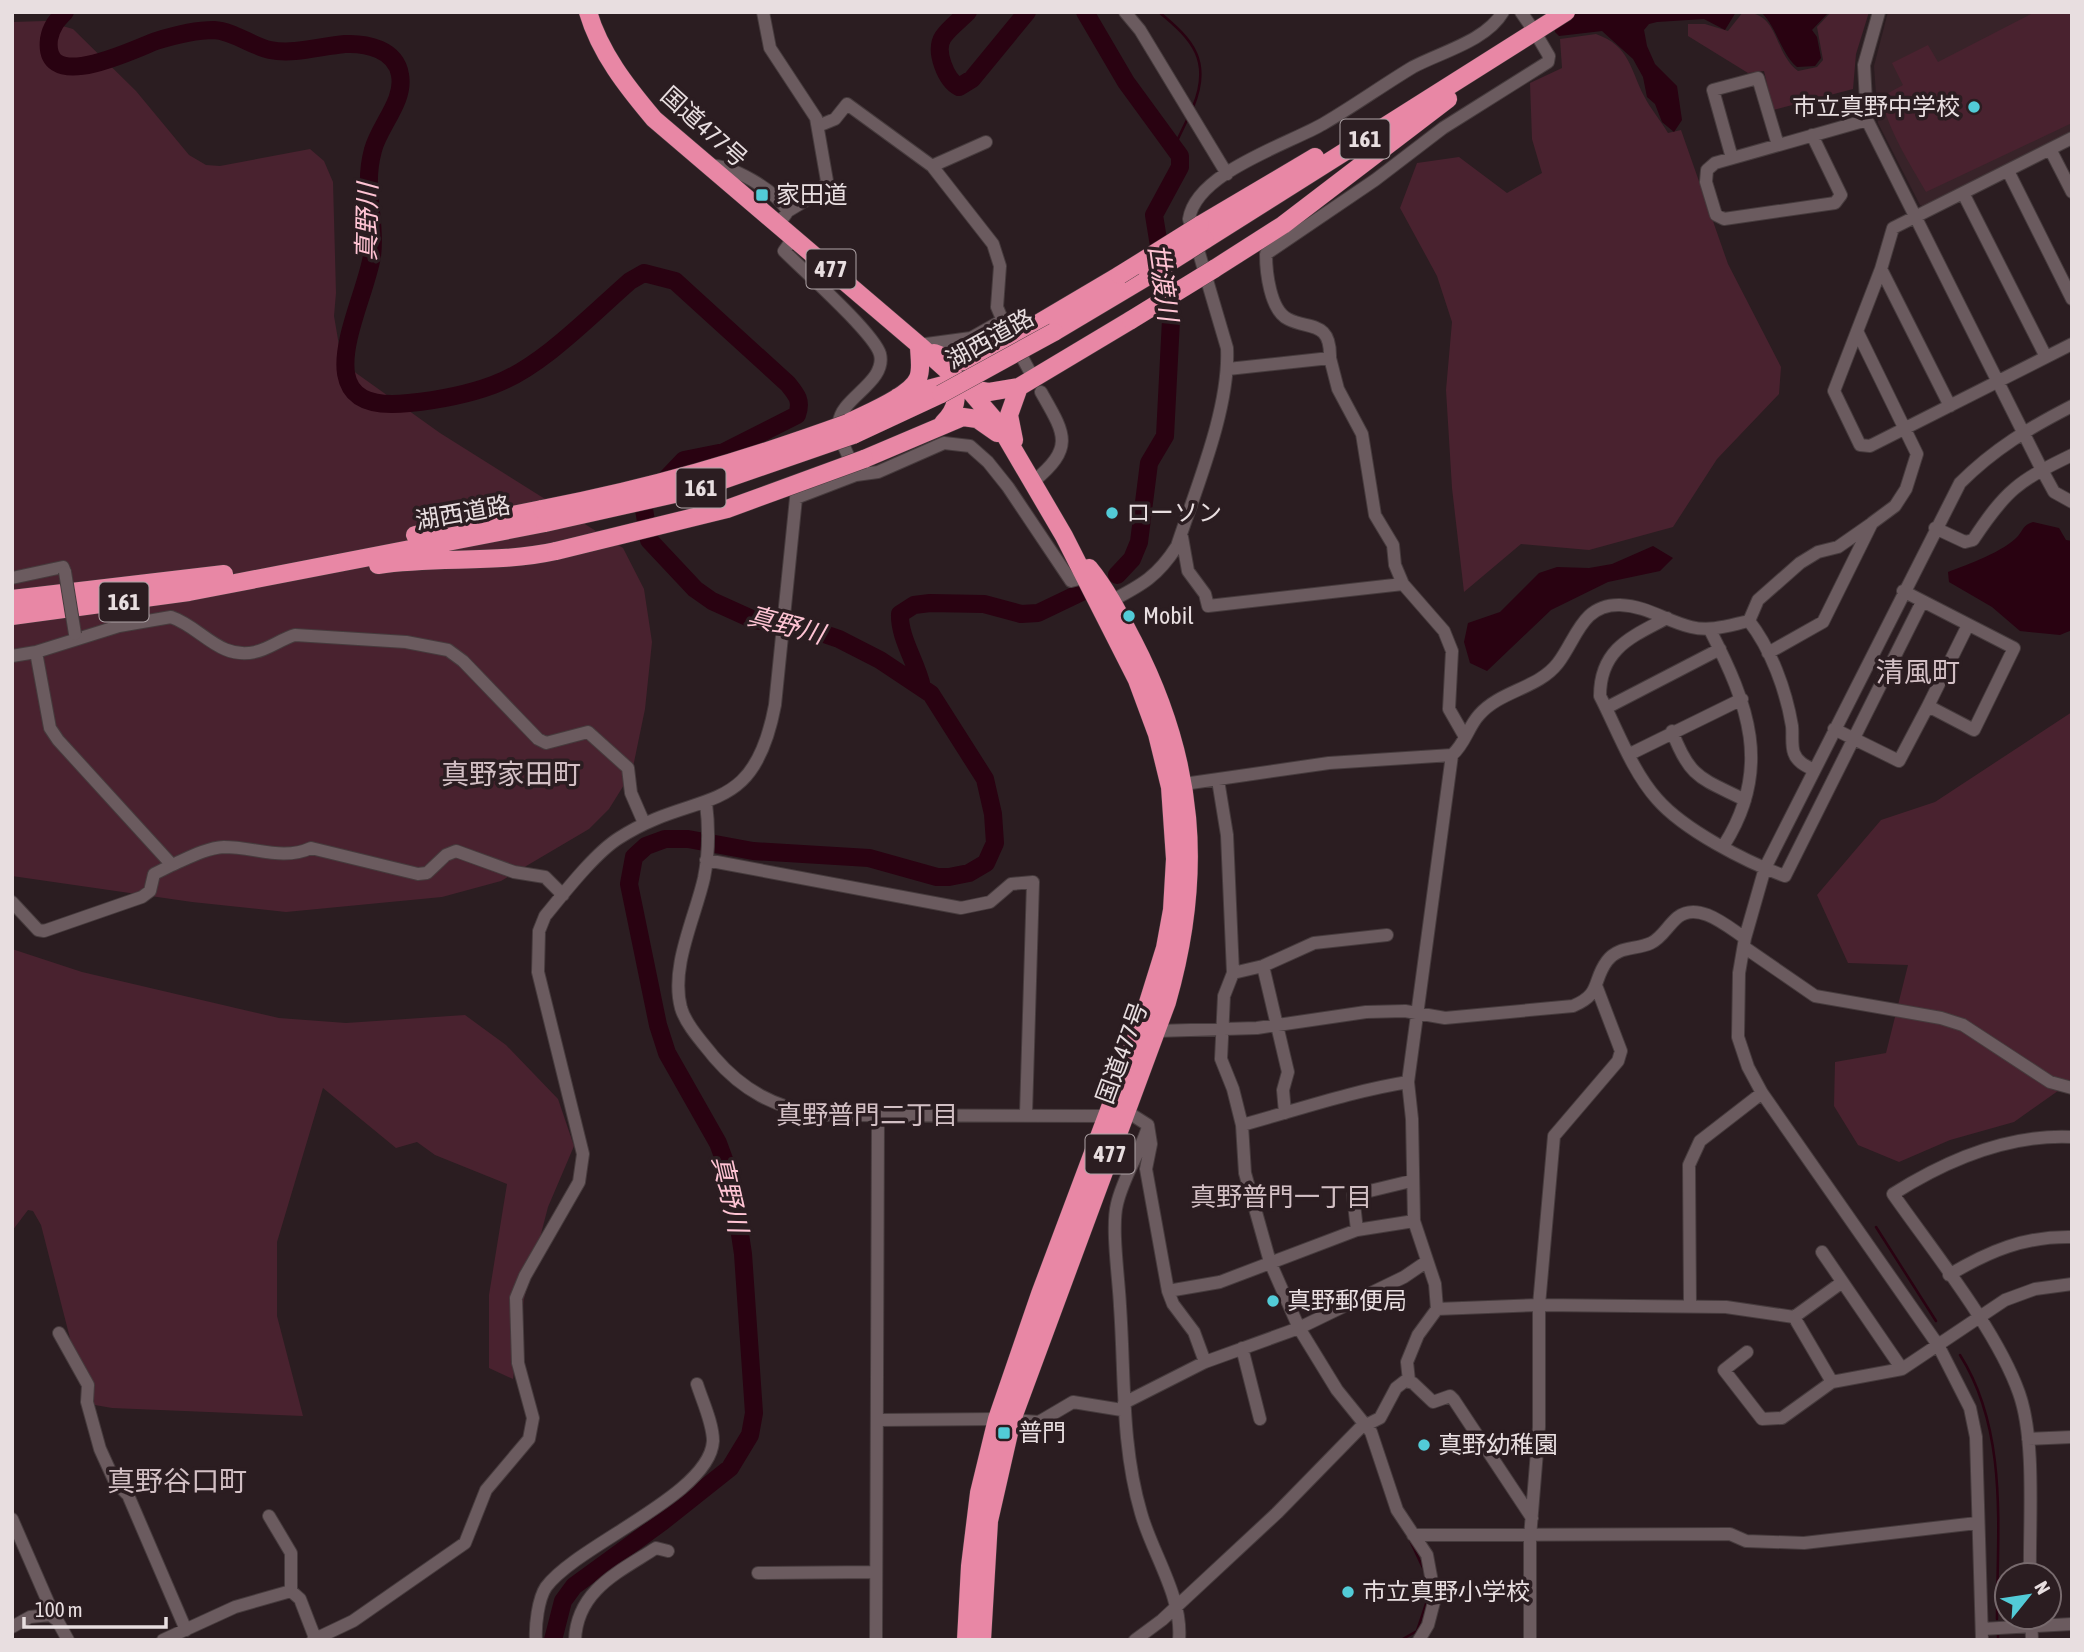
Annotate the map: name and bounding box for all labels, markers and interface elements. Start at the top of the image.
street label: 国道477号 [656,81,753,172]
place label: 市立真野中学校 [1792,93,1960,120]
marker: 市立真野中学校 [1966,99,1982,115]
road number: 161 [1340,120,1390,158]
water label: 真野川 [351,180,383,261]
place label: 家田道 [776,181,848,208]
marker: 家田道 [754,187,770,203]
water label: 世渡川 [1143,241,1184,326]
road number: 477 [806,250,856,288]
street label: 湖西道路 [941,303,1038,374]
road number: 161 [676,468,726,508]
street label: 湖西道路 [413,491,513,534]
place label: ローソン [1126,499,1222,526]
marker: ローソン [1104,505,1120,521]
road number: 161 [100,582,148,622]
water label: 真野川 [744,600,830,650]
place label: Mobil [1143,602,1194,629]
marker: Mobil [1121,608,1137,624]
district label: 清風町 [1876,656,1960,688]
district label: 真野家田町 [441,758,581,790]
street label: 国道477号 [1091,998,1152,1107]
district label: 真野普門二丁目 [776,1100,958,1130]
road number: 477 [1086,1134,1134,1174]
water label: 真野川 [707,1153,754,1238]
district label: 真野普門一丁目 [1190,1182,1372,1212]
place label: 真野郵便局 [1287,1287,1407,1314]
marker: 真野郵便局 [1265,1293,1281,1309]
place label: 普門 [1018,1419,1066,1446]
marker: 普門 [996,1425,1012,1441]
place label: 真野幼稚園 [1438,1431,1558,1458]
marker: 真野幼稚園 [1416,1437,1432,1453]
district label: 真野谷口町 [107,1465,247,1497]
north arrow [1993,1561,2063,1631]
text: N [2030,1577,2055,1598]
place label: 市立真野小学校 [1362,1578,1530,1605]
marker: 市立真野小学校 [1340,1584,1356,1600]
scale bar [24,1586,166,1630]
text: 100 m [35,1597,83,1621]

